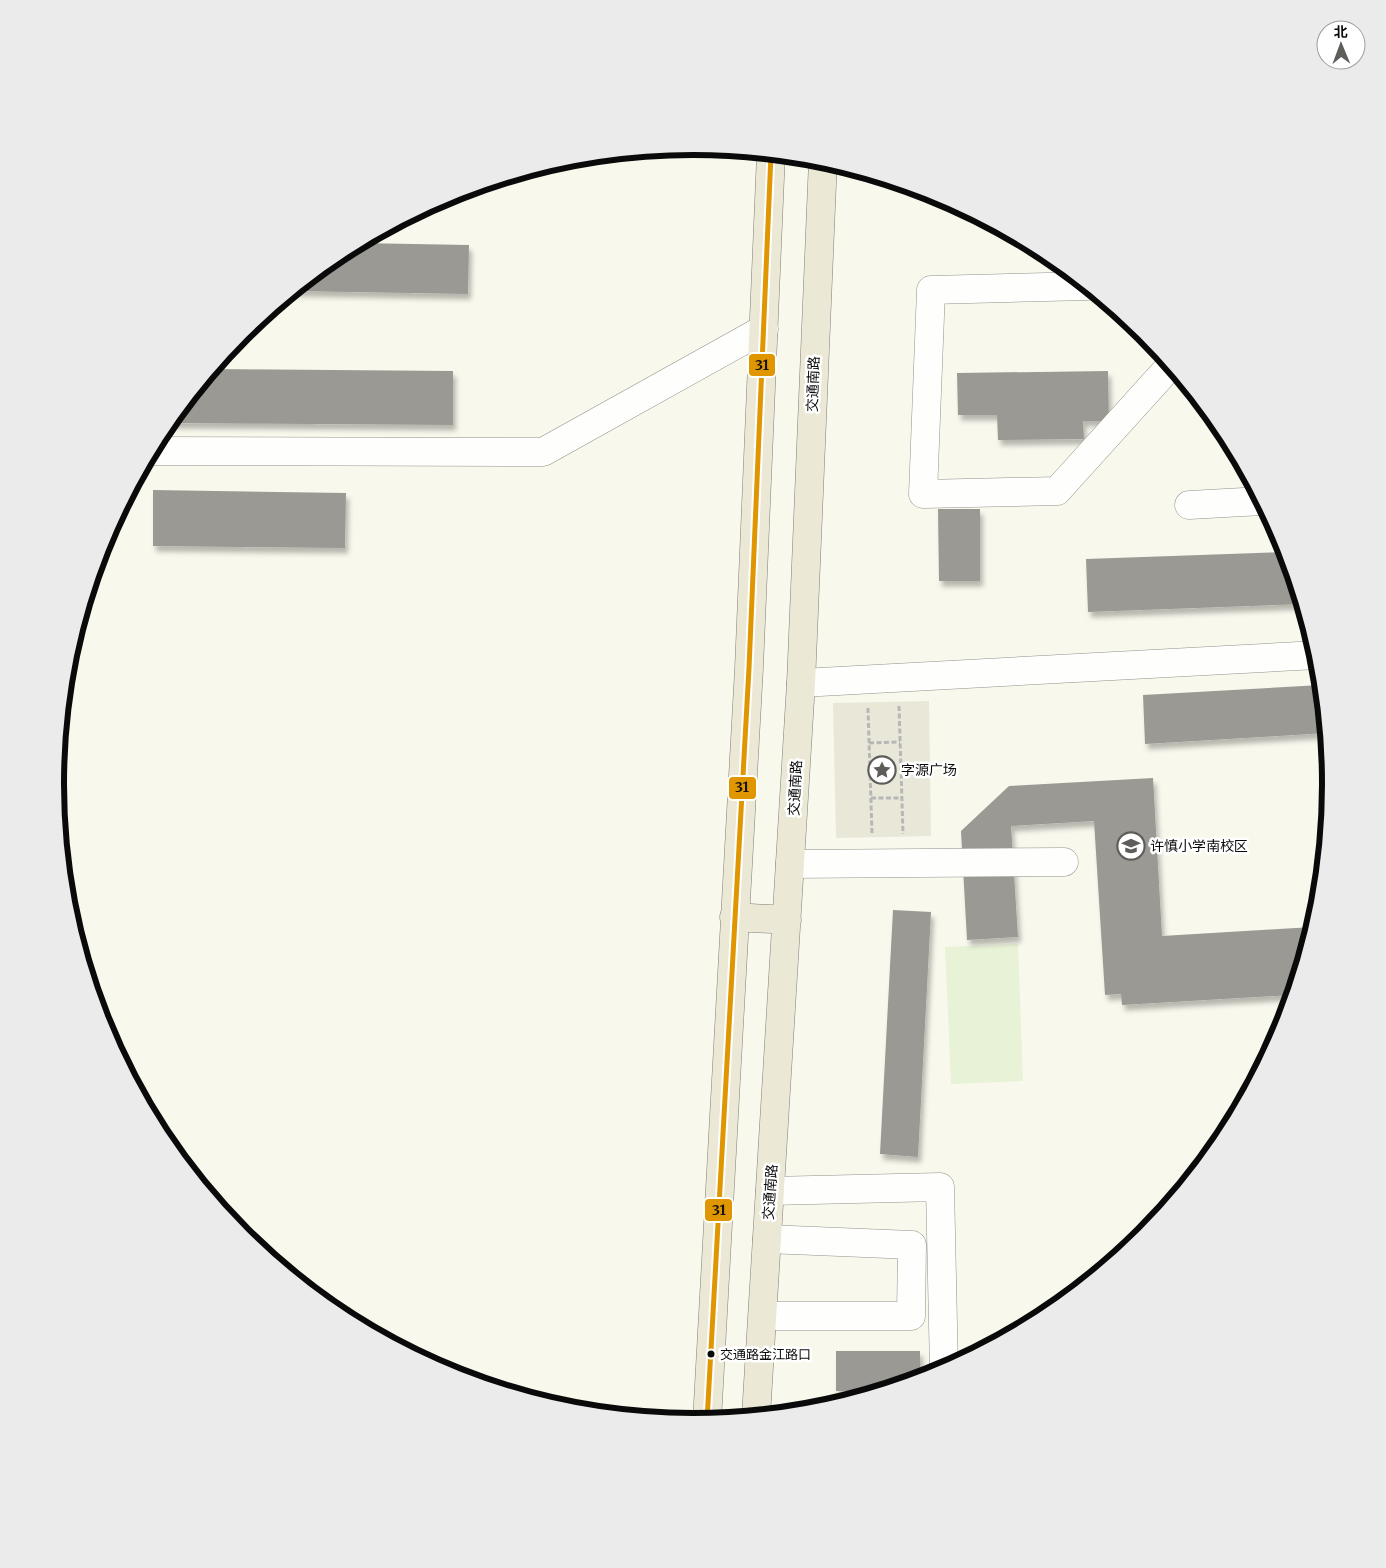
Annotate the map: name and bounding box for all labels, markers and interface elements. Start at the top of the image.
north arrow [1316,20,1366,70]
text: 北 [1334,23,1348,41]
line badge: 31 [748,353,776,377]
text: 31 [755,356,769,374]
street label: 交通南路 [803,356,823,412]
place icon: 字源广场 [867,755,897,785]
street label: 交通南路 [785,760,805,816]
place label: 字源广场 [901,761,957,779]
line badge: 31 [728,776,757,800]
text: 31 [735,778,749,796]
school or university icon: 许慎小学南校区 [1116,831,1146,861]
place label: 许慎小学南校区 [1150,837,1248,855]
street label: 交通南路 [759,1163,781,1221]
line badge: 31 [704,1198,733,1222]
text: 31 [712,1201,726,1219]
place label: 交通路金江路口 [720,1346,811,1363]
marker: 交通路金江路口 [706,1349,716,1359]

